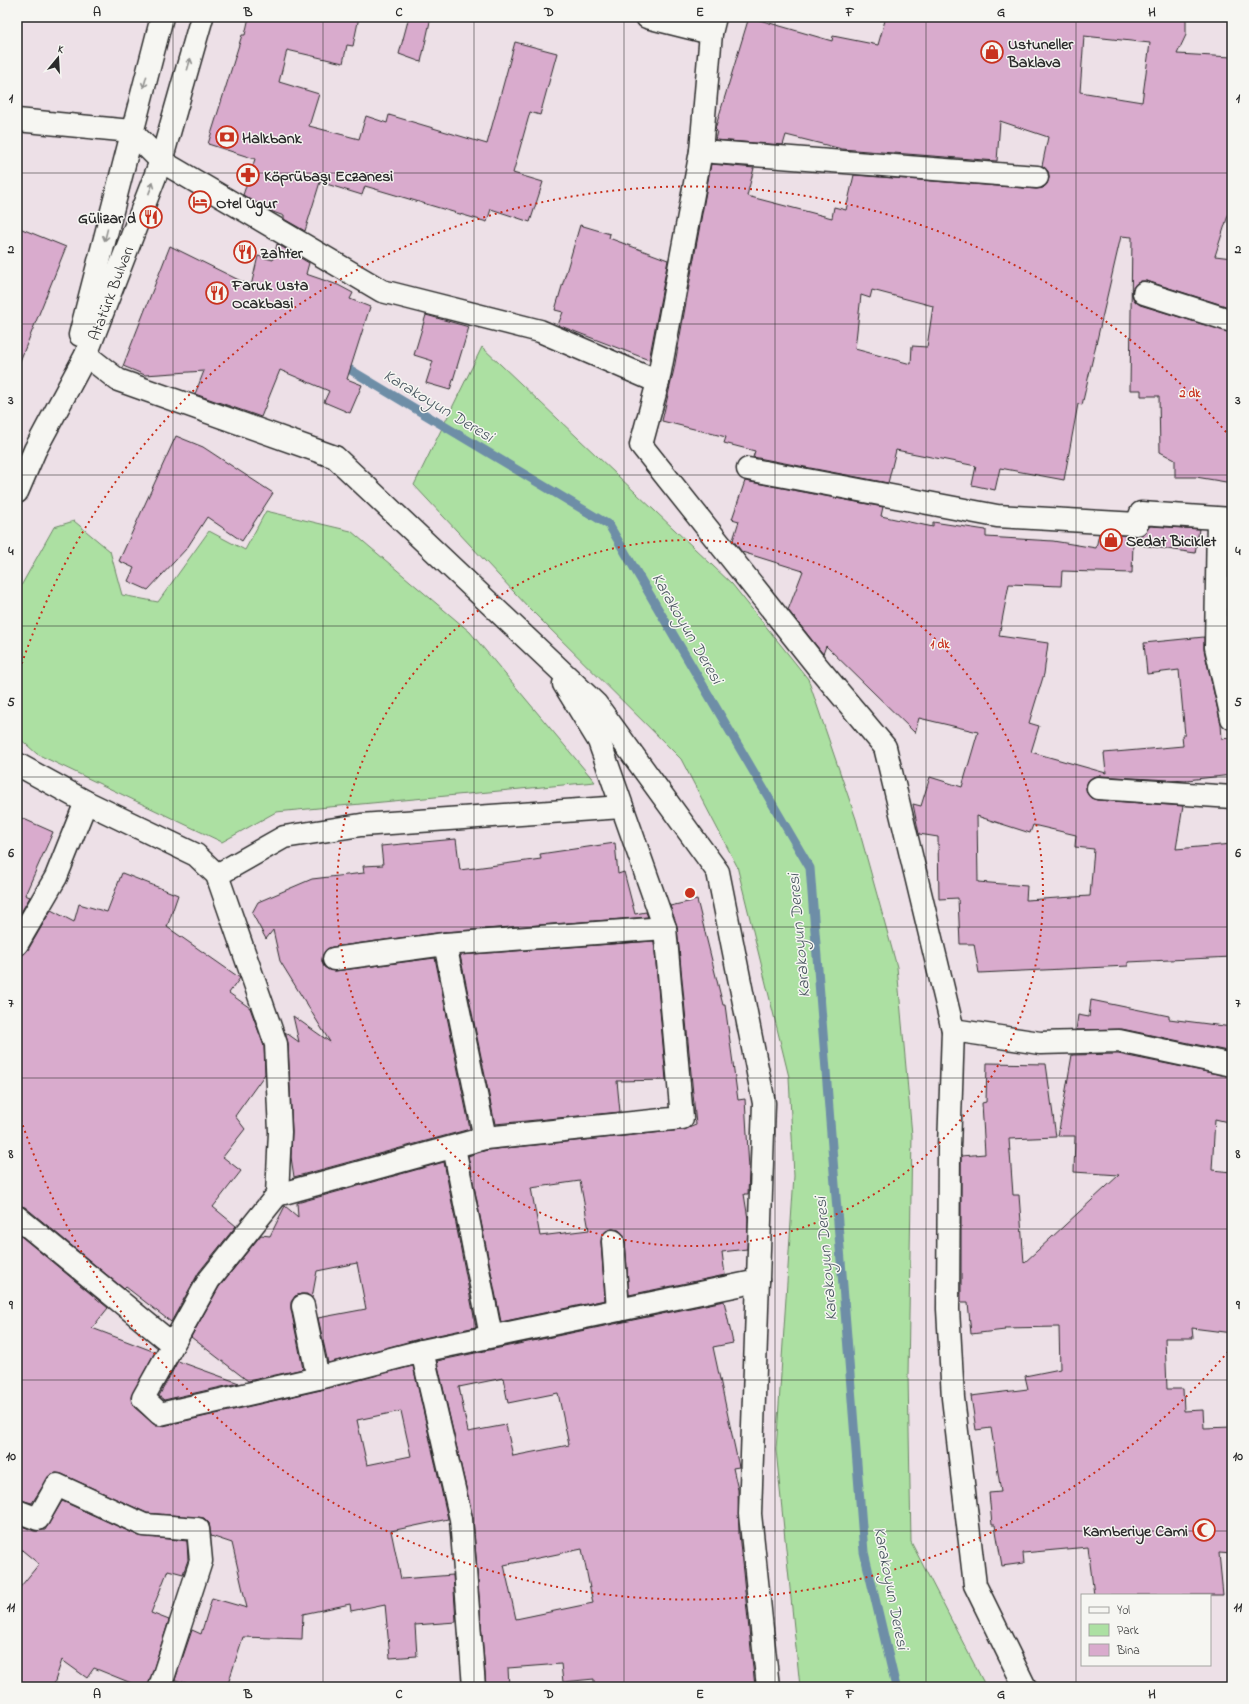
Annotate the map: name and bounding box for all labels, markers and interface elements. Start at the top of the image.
text: A [93,3,101,22]
text: B [243,3,253,22]
text: C [395,3,403,22]
text: D [543,3,554,22]
text: E [696,3,704,22]
text: F [845,3,855,22]
text: G [997,3,1005,22]
text: H [1148,3,1156,22]
place label: Ustuneller Baklava [1007,33,1074,75]
north arrow [38,38,78,78]
shop icon: Ustuneller Baklava [979,39,1005,65]
text: K [56,41,66,58]
one-way arrow [186,57,193,70]
one-way arrow [140,75,148,88]
text: 1 [9,89,14,108]
text: 1 [1236,89,1241,108]
bank icon: Halkbank [214,124,240,150]
place label: Halkbank [242,127,303,151]
pharmacy icon: Köprübaşı Eczanesi [235,162,261,188]
place label: Köprübaşı Eczanesi [264,165,393,189]
one-way arrow [147,182,155,194]
hotel icon: Otel Ugur [187,189,213,215]
place label: Otel Ugur [216,192,278,217]
restaurant icon: Gülizar d [138,204,164,230]
place label: Gülizar d [78,207,136,231]
one-way arrow [102,228,109,241]
restaurant icon: Zahter [232,239,258,265]
text: 2 [7,240,15,259]
text: 2 [1234,240,1242,259]
place label: Zahter [260,242,304,266]
street label: Atatürk Bulvarı [83,243,141,344]
place label: Faruk Usta Ocakbasi [231,274,309,316]
restaurant icon: Faruk Usta Ocakbasi [204,280,230,306]
water label: Karakoyun Deresi [378,363,500,451]
text: 2 dk [1179,385,1201,403]
text: 3 [7,391,14,410]
text: 3 [1234,391,1241,410]
shop icon: Sedat Biciklet [1098,527,1124,553]
place label: Sedat Biciklet [1126,530,1217,554]
text: 4 [7,542,14,561]
text: 4 [1234,542,1241,561]
water label: Karakoyun Deresi [644,569,730,691]
text: 1 dk [931,636,950,654]
text: 5 [7,693,15,712]
text: 5 [1234,693,1242,712]
text: 6 [7,844,14,863]
text: 6 [1234,844,1241,863]
water label: Karakoyun Deresi [781,871,818,999]
centre of rings [683,886,697,900]
text: 7 [8,994,14,1013]
text: 7 [1235,994,1241,1013]
text: 8 [8,1145,14,1164]
text: 8 [1235,1145,1241,1164]
water label: Karakoyun Deresi [808,1194,845,1322]
text: 9 [8,1296,14,1315]
text: 9 [1235,1296,1241,1315]
text: 10 [6,1447,16,1466]
text: 10 [1233,1447,1243,1466]
mosque icon: Kamberiye Cami [1191,1517,1217,1543]
place label: Kamberiye Cami [1083,1520,1188,1545]
water label: Karakoyun Deresi [865,1525,915,1654]
legend [1081,1594,1211,1666]
text: 11 [7,1598,16,1617]
text: 11 [1234,1598,1243,1617]
text: Yol [1117,1602,1130,1620]
text: Park [1117,1622,1139,1640]
text: Bina [1116,1642,1140,1660]
text: A [93,1685,101,1704]
text: B [243,1685,253,1704]
text: C [395,1685,403,1704]
text: D [543,1685,554,1704]
text: E [696,1685,704,1704]
text: F [845,1685,855,1704]
text: G [997,1685,1005,1704]
text: H [1148,1685,1156,1704]

